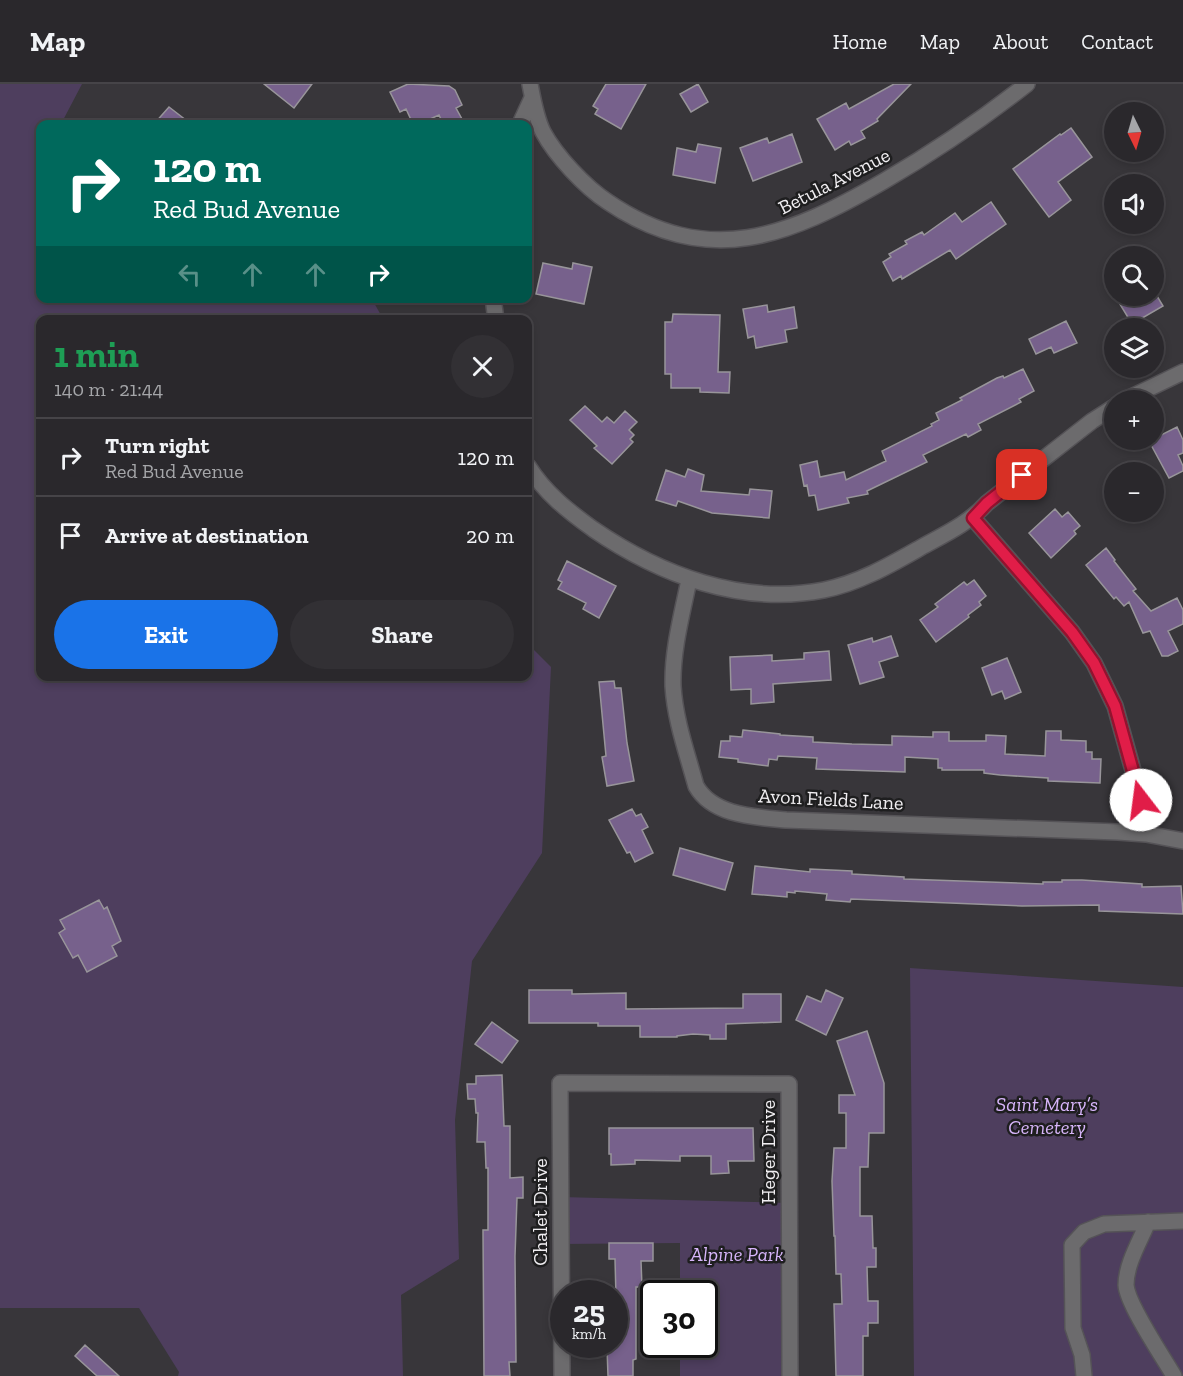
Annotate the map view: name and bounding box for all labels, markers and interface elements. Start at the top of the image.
text: Map [30,25,85,58]
text: Home [833,29,887,54]
text: Map [920,29,960,54]
text: About [993,29,1048,54]
text: Contact [1081,29,1153,54]
north arrow [1104,102,1164,162]
map controls [1104,102,1164,522]
text: 120 m [153,142,261,193]
street label: Betula Avenue [774,143,894,219]
icon: right [54,144,132,222]
button: sound [1104,174,1164,234]
text: Red Bud Avenue [153,193,340,225]
button: search [1104,246,1164,306]
icon: left [173,258,206,291]
icon: ahead [236,258,269,291]
icon: ahead [299,258,332,291]
icon: right [362,258,395,291]
button: layers [1104,318,1164,378]
text: 1 min [54,333,139,376]
button: close [451,335,514,398]
text: 140 m · 21:44 [54,377,163,401]
button: + [1104,390,1164,450]
text: Turn right [105,432,209,459]
icon: right [54,441,87,474]
text: 120 m [458,444,514,471]
pin [996,449,1047,500]
icon: arrive [1005,458,1038,491]
text: Red Bud Avenue [105,459,244,483]
button: − [1104,462,1164,522]
icon: arrive [54,519,87,552]
text: Arrive at destination [105,522,308,549]
text: 20 m [466,522,514,549]
button: Exit [54,600,278,669]
button: Share [290,600,514,669]
position arrow [1109,768,1173,832]
street label: Avon Fields Lane [758,783,904,815]
park label: Saint Mary’s Cemetery [996,1092,1098,1139]
street label: Heger Drive [756,1100,780,1204]
street label: Chalet Drive [528,1158,552,1266]
park label: Alpine Park [689,1242,784,1266]
speed limit sign: 30 [640,1280,718,1358]
text: 25 [573,1294,605,1330]
text: km/h [572,1325,606,1343]

